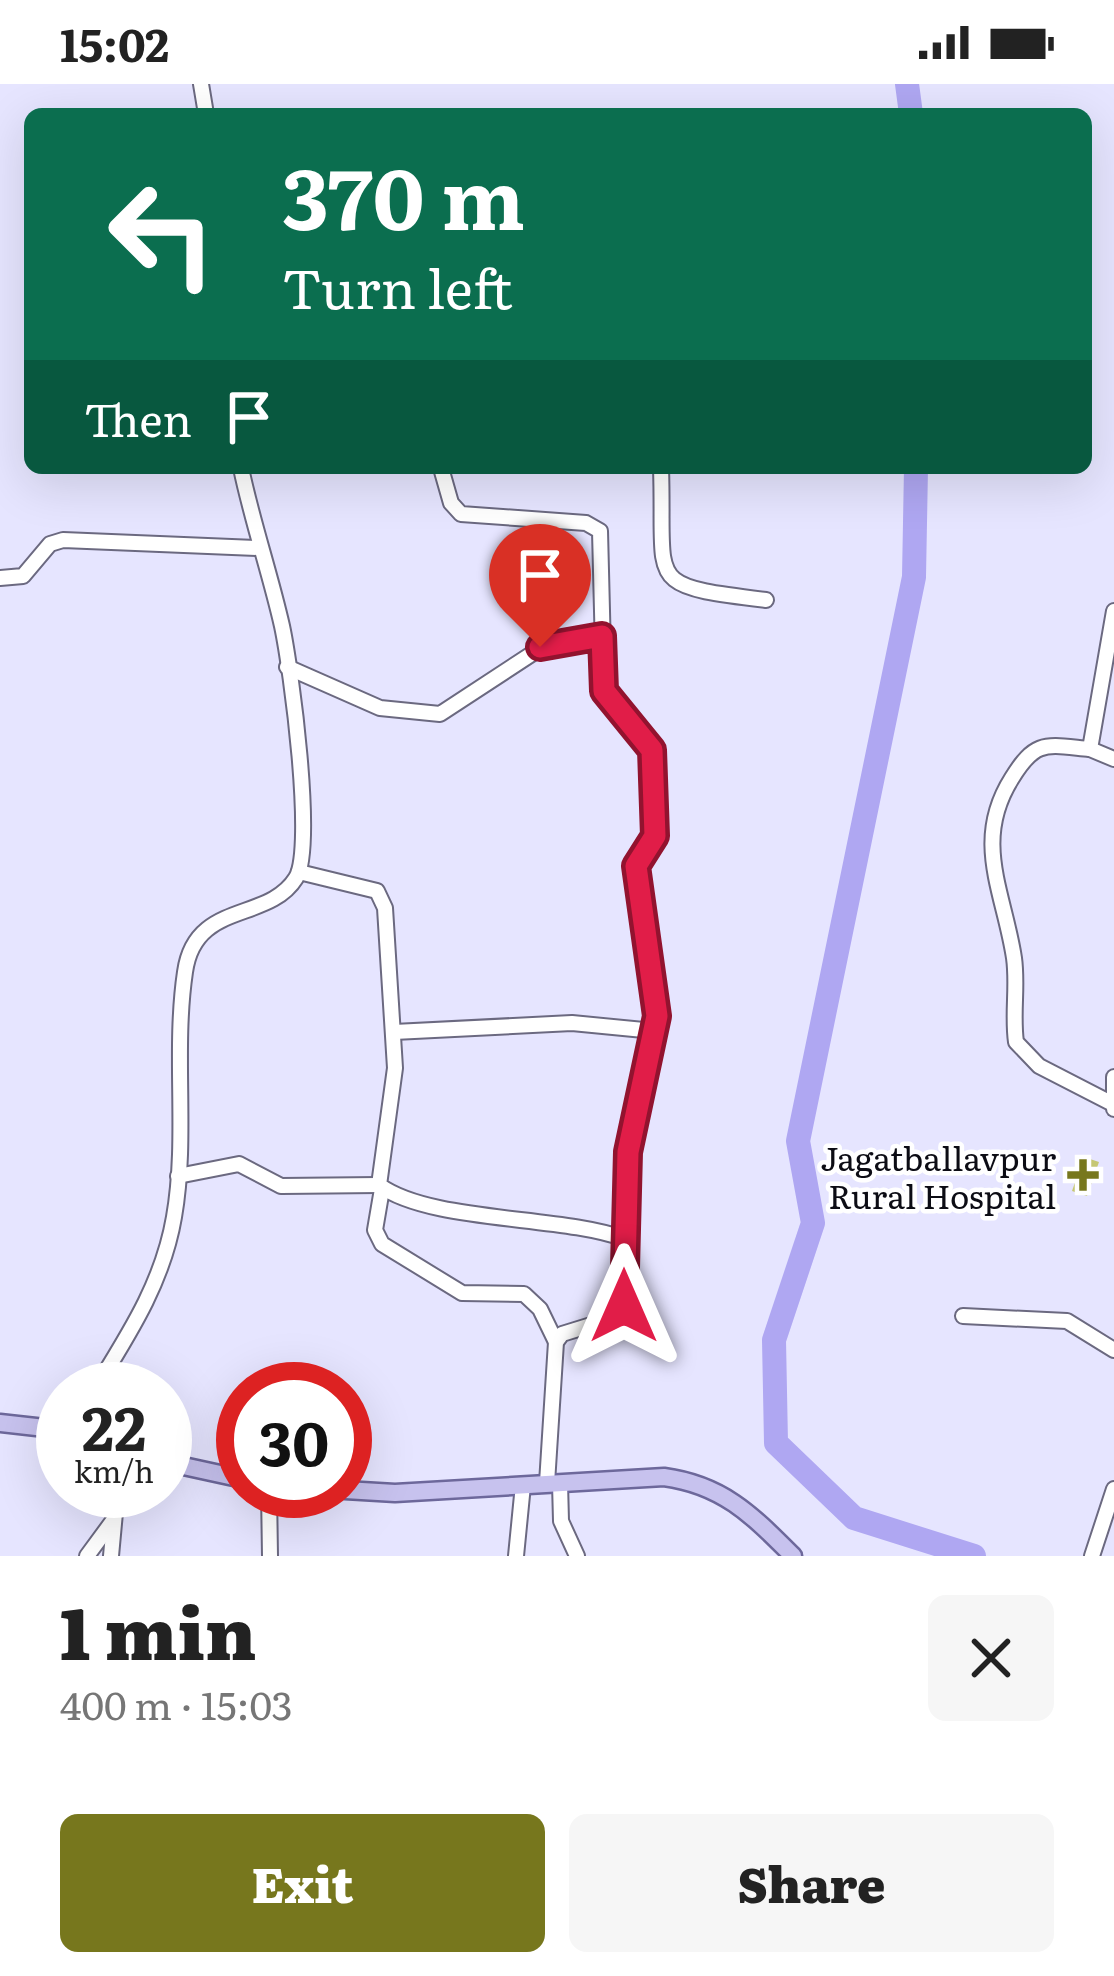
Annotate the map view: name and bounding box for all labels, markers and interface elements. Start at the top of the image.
text: 15:02 [60,9,169,76]
text: 370 m [282,131,525,256]
icon: left [84,156,240,312]
text: Turn left [282,245,513,326]
text: Then [84,384,192,451]
icon: arrive [216,384,282,450]
pin [489,524,591,647]
icon: arrive [507,542,573,608]
place label: Jagatballavpur Rural Hospital [820,1132,1056,1219]
marker: Jagatballavpur Rural Hospital [1067,1159,1099,1191]
position arrow [561,1243,687,1369]
speed limit sign: 30 [216,1362,372,1518]
text: 22 [82,1380,146,1469]
text: km/h [74,1448,154,1492]
text: 1 min [60,1575,256,1682]
button: close [928,1595,1054,1721]
text: 400 m · 15:03 [60,1674,293,1732]
button: Exit [60,1814,545,1952]
button: Share [569,1814,1054,1952]

